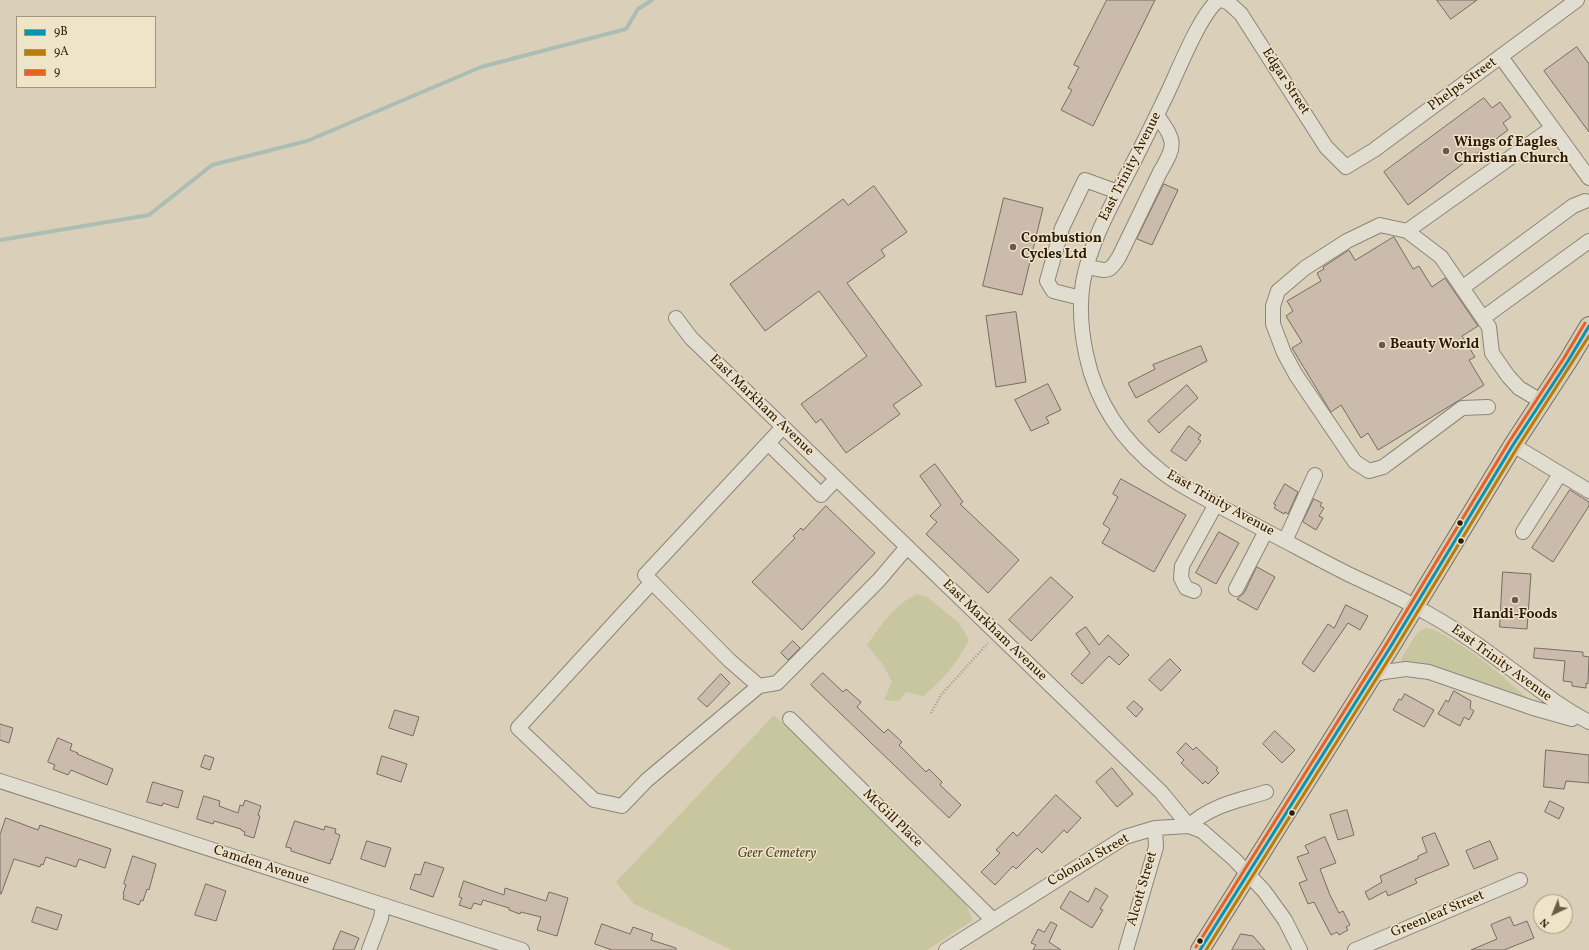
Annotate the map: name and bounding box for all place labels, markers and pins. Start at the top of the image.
place label: Wings of Eagles Christian Church [1454,135,1569,168]
marker: Wings of Eagles Christian Church [1441,146,1451,156]
place label: Combustion Cycles Ltd [1021,231,1102,264]
marker: Combustion Cycles Ltd [1008,242,1018,252]
place label: Beauty World [1390,337,1479,353]
marker: Beauty World [1377,340,1387,350]
unlabelled marker [1455,518,1465,528]
unlabelled marker [1456,536,1466,546]
marker: Handi-Foods [1510,595,1520,605]
place label: Handi-Foods [1473,607,1557,623]
unlabelled marker [1287,808,1297,818]
unlabelled marker [1195,936,1205,946]

